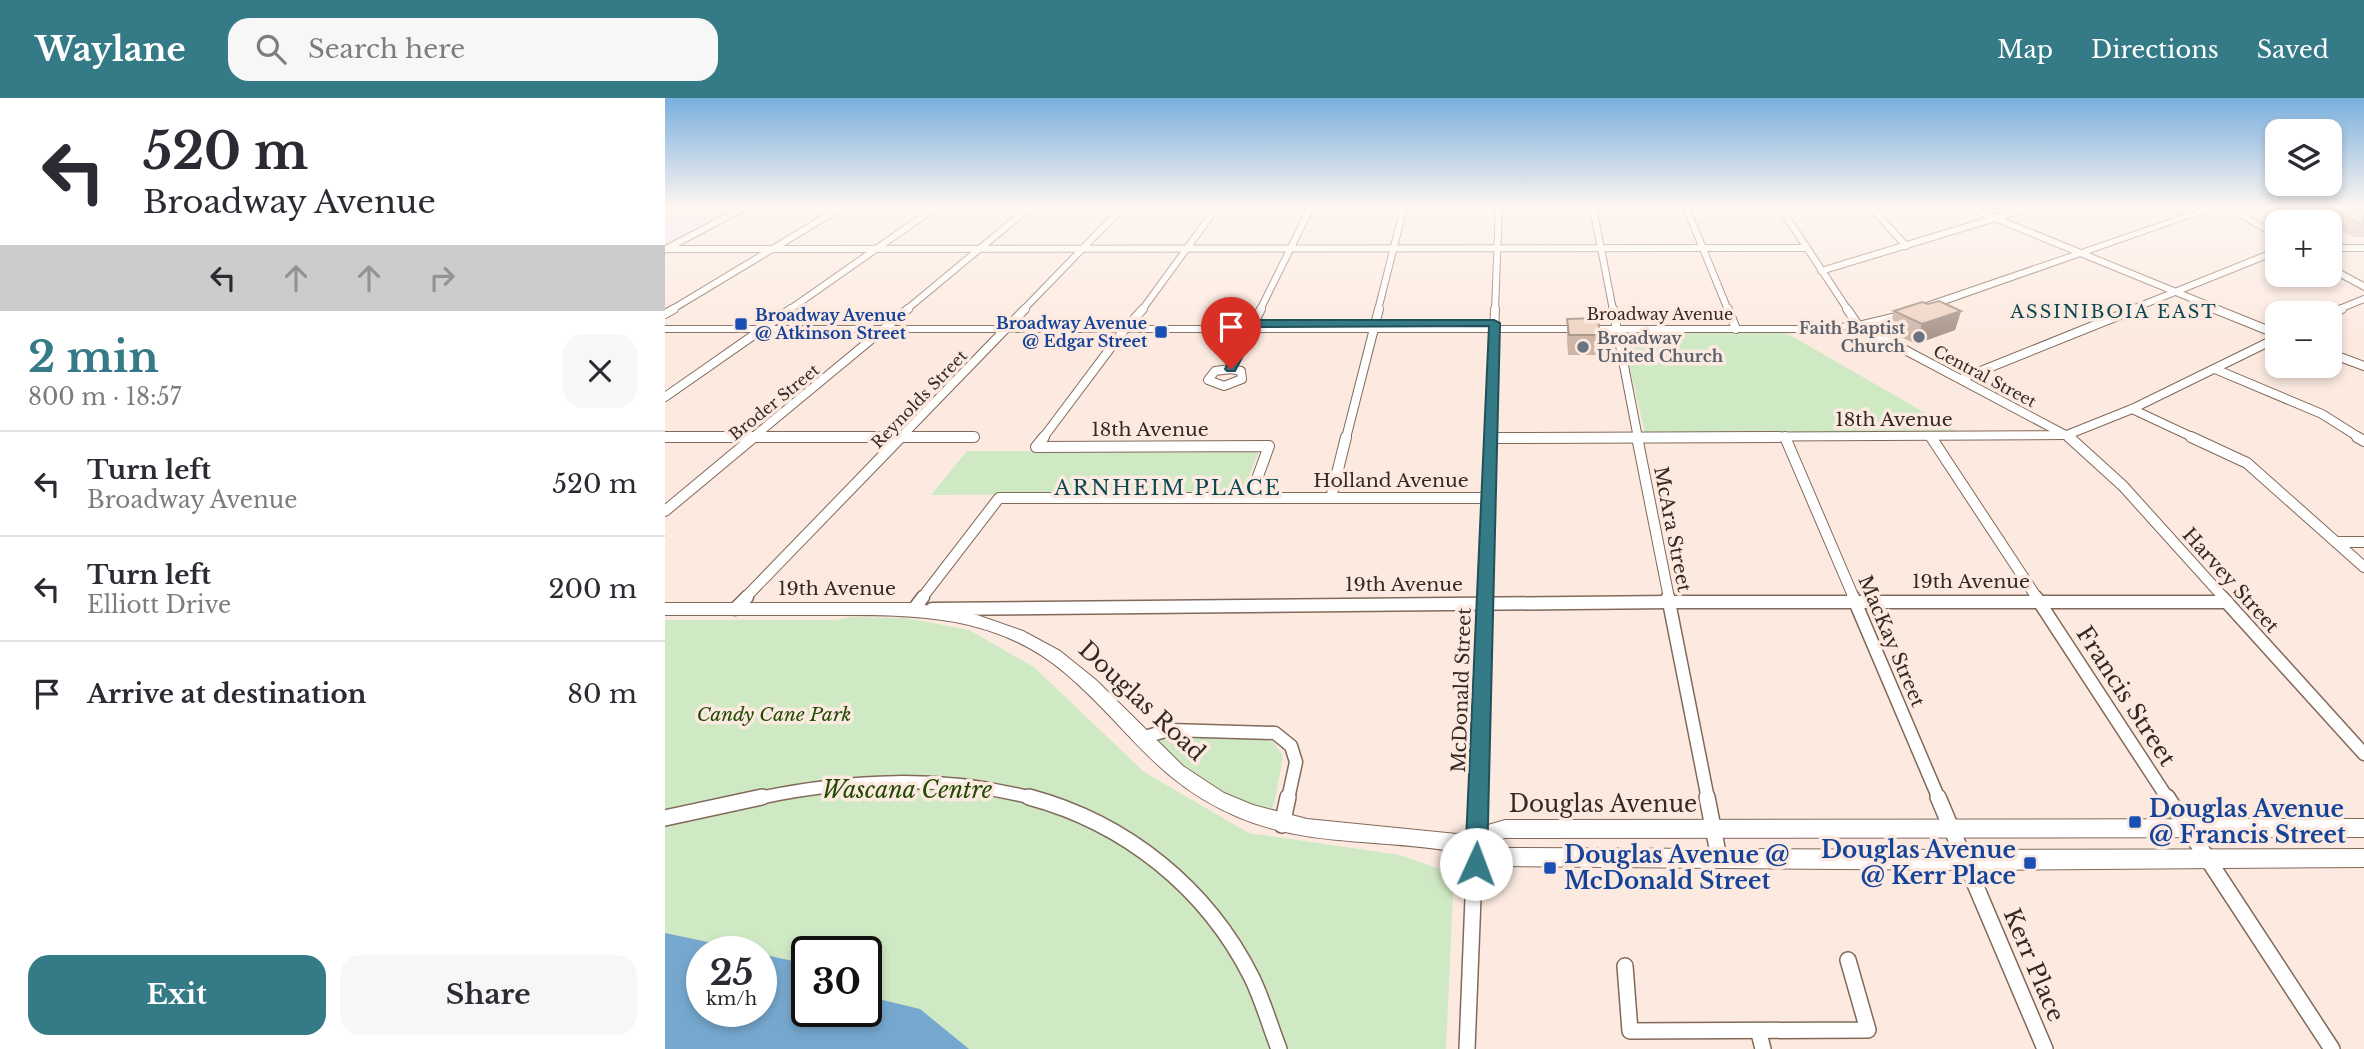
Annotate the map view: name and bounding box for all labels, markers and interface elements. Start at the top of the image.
search box [228,18,718,81]
text: Waylane [35,29,186,70]
icon: search [252,30,290,68]
text: Search here [308,33,465,65]
text: Map [1997,35,2053,64]
text: Directions [2091,35,2219,64]
text: Saved [2257,35,2329,64]
map controls [2265,119,2342,378]
button: layers [2265,119,2342,196]
text: 520 m [143,121,308,182]
icon: left [28,126,119,217]
text: Broadway Avenue [143,182,436,222]
button: + [2265,210,2342,287]
icon: left [204,259,242,297]
icon: ahead [277,259,315,297]
icon: ahead [350,259,388,297]
icon: right [423,259,461,297]
pin [1201,297,1261,369]
district label: ASSINIBOIA EAST [2009,301,2218,323]
button: − [2265,301,2342,378]
street label: Broadway Avenue [1587,304,1733,324]
place label: Broadway Avenue @ Atkinson Street [755,305,907,343]
icon: arrive [1212,308,1250,346]
place label: Broadway Avenue @ Edgar Street [996,313,1148,351]
marker: Broadway Avenue @ Atkinson Street [733,316,749,332]
place label: Faith Baptist Church [1799,318,1906,356]
marker: Broadway Avenue @ Edgar Street [1153,324,1169,340]
place label: Broadway United Church [1597,328,1724,366]
marker: Faith Baptist Church [1911,329,1927,345]
text: 2 min [28,331,159,383]
button: close [563,334,637,408]
marker: Broadway United Church [1575,339,1591,355]
street label: Central Street [1930,341,2040,411]
street label: Reynolds Street [867,346,971,452]
street label: Broder Street [725,360,823,444]
text: 800 m · 18:57 [28,383,181,411]
street label: 18th Avenue [1835,408,1953,431]
street label: 18th Avenue [1091,418,1209,441]
text: Turn left [87,454,211,486]
icon: left [28,465,66,503]
street label: McAra Street [1649,465,1696,594]
text: 520 m [552,468,637,500]
street label: Holland Avenue [1313,469,1469,492]
district label: ARNHEIM PLACE [1053,475,1282,501]
text: Broadway Avenue [87,486,297,514]
street label: Harvey Street [2178,523,2284,638]
text: Turn left [87,559,211,591]
icon: left [28,570,66,608]
street label: 19th Avenue [1912,570,2030,593]
street label: MacKay Street [1853,572,1930,711]
text: 200 m [548,573,637,605]
street label: 19th Avenue [1345,573,1463,596]
street label: 19th Avenue [778,577,896,600]
text: Elliott Drive [87,591,231,619]
street label: McDonald Street [1447,606,1476,773]
street label: Francis Street [2070,621,2182,771]
street label: Douglas Road [1073,635,1211,767]
icon: arrive [28,675,66,713]
text: Arrive at destination [87,678,367,710]
text: 80 m [567,678,637,710]
park label: Candy Cane Park [697,703,851,726]
park label: Wascana Centre [822,776,993,804]
street label: Douglas Avenue [1509,790,1697,818]
place label: Douglas Avenue @ Francis Street [2149,795,2346,849]
marker: Douglas Avenue @ Francis Street [2127,814,2143,830]
position arrow [1439,827,1513,901]
place label: Douglas Avenue @ Kerr Place [1821,836,2016,890]
place label: Douglas Avenue @ McDonald Street [1564,841,1790,895]
marker: Douglas Avenue @ Kerr Place [2022,855,2038,871]
marker: Douglas Avenue @ McDonald Street [1542,860,1558,876]
street label: Kerr Place [1998,904,2070,1026]
speed limit sign: 30 [791,936,882,1027]
text: 25 [710,951,753,994]
button: Exit [28,955,326,1035]
button: Share [340,955,637,1035]
text: km/h [706,988,757,1010]

